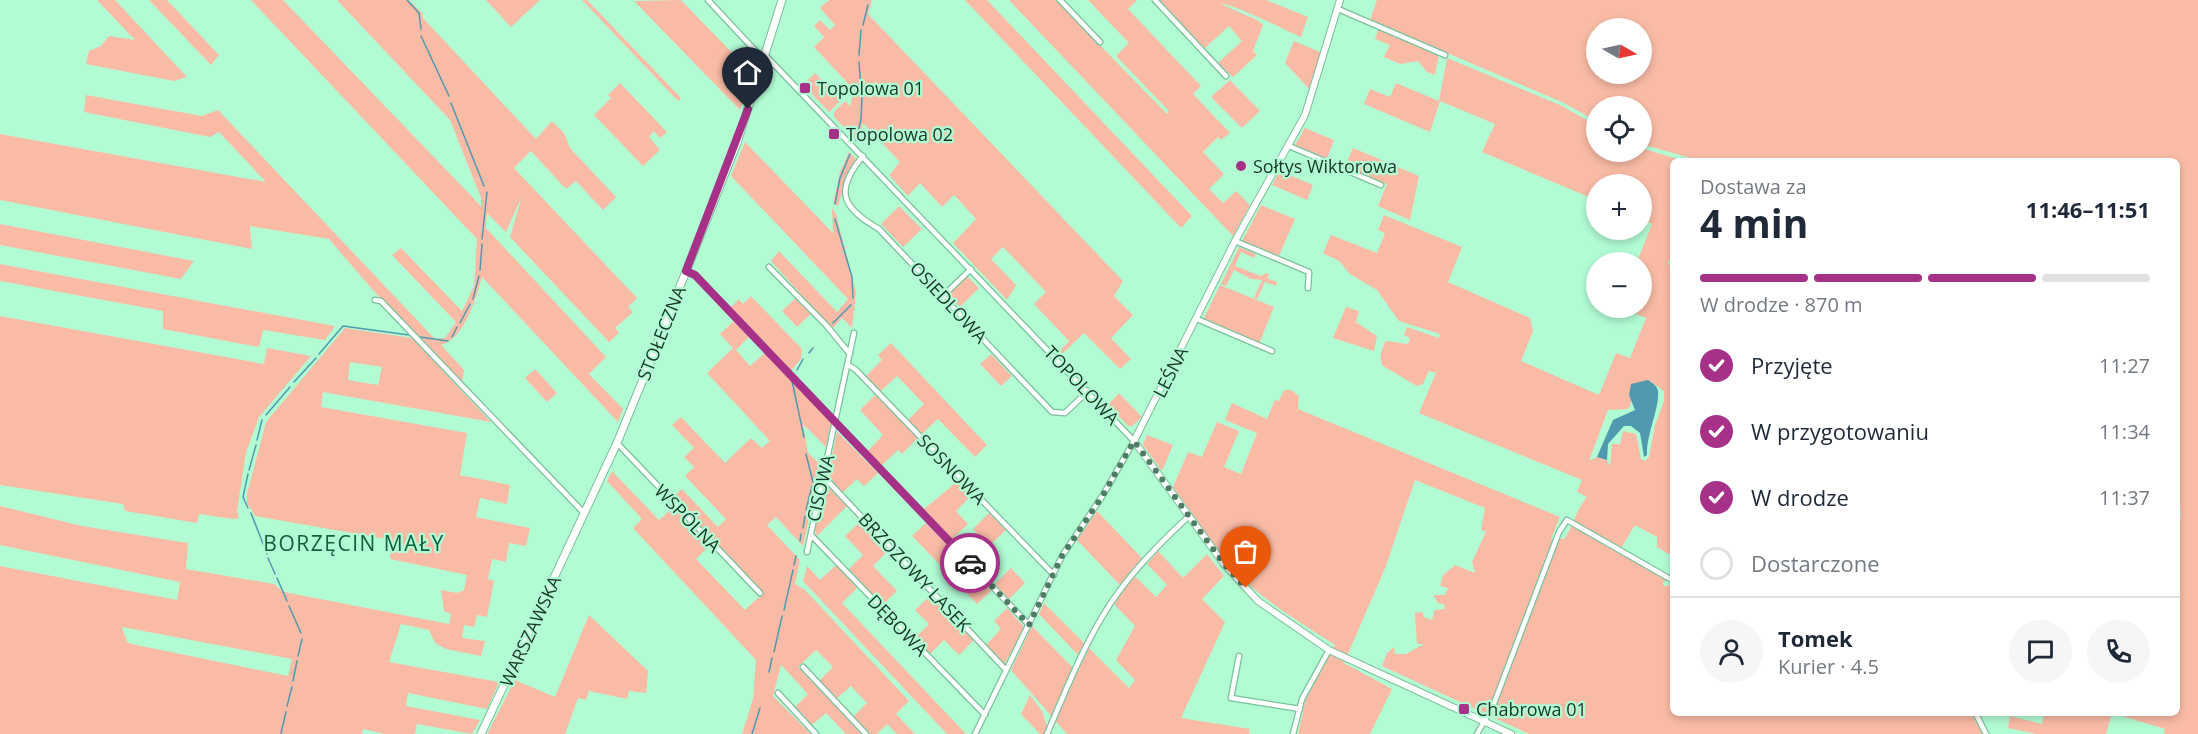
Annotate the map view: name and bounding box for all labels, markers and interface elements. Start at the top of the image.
north arrow [1586,18,1652,84]
map controls [1586,18,1652,318]
pin [722,47,773,109]
icon: home [731,56,764,89]
place label: Topolowa 01 [817,76,924,100]
marker: Topolowa 01 [798,81,812,95]
button: locate [1586,96,1652,162]
place label: Topolowa 02 [846,122,953,146]
marker: Topolowa 02 [827,127,841,141]
place label: Sołtys Wiktorowa [1253,154,1397,178]
marker: Sołtys Wiktorowa [1234,159,1248,173]
text: Dostawa za [1700,173,1807,200]
button: + [1586,174,1652,240]
text: 11:46–11:51 [2026,194,2150,224]
text: 4 min [1700,196,1808,249]
button: − [1586,252,1652,318]
street label: OSIEDLOWA [905,256,993,348]
street label: STOŁECZNA [631,282,691,384]
text: W drodze · 870 m [1700,291,1863,318]
street label: TOPOLOWA [1039,340,1125,430]
street label: LEŚNA [1147,342,1193,402]
icon: check [1700,349,1733,382]
text: Przyjęte [1751,350,1833,380]
text: 11:27 [2099,352,2150,379]
icon: check [1700,415,1733,448]
text: W przygotowaniu [1751,416,1929,446]
text: 11:34 [2099,418,2150,445]
street label: SOSNOWA [912,429,992,510]
street label: CISOWA [801,451,840,524]
street label: WSPÓLNA [650,479,727,558]
icon: check [1700,481,1733,514]
text: W drodze [1751,482,1849,512]
text: 11:37 [2099,484,2150,511]
street label: BRZOZOWY LASEK [854,507,977,637]
pin [1220,526,1271,588]
district label: BORZĘCIN MAŁY [263,529,445,557]
courier [940,533,1000,593]
icon: bag [1229,535,1262,568]
icon: car [954,547,987,580]
text: Dostarczone [1751,548,1880,578]
street label: WARSZAWSKA [494,571,566,690]
street label: DĘBOWA [863,589,934,661]
button: person [1700,620,1763,683]
button: chat [2009,620,2072,683]
button: phone [2087,620,2150,683]
text: Tomek [1778,623,1853,653]
text: Kurier · 4.5 [1778,653,1879,680]
place label: Chabrowa 01 [1476,697,1587,721]
marker: Chabrowa 01 [1457,702,1471,716]

